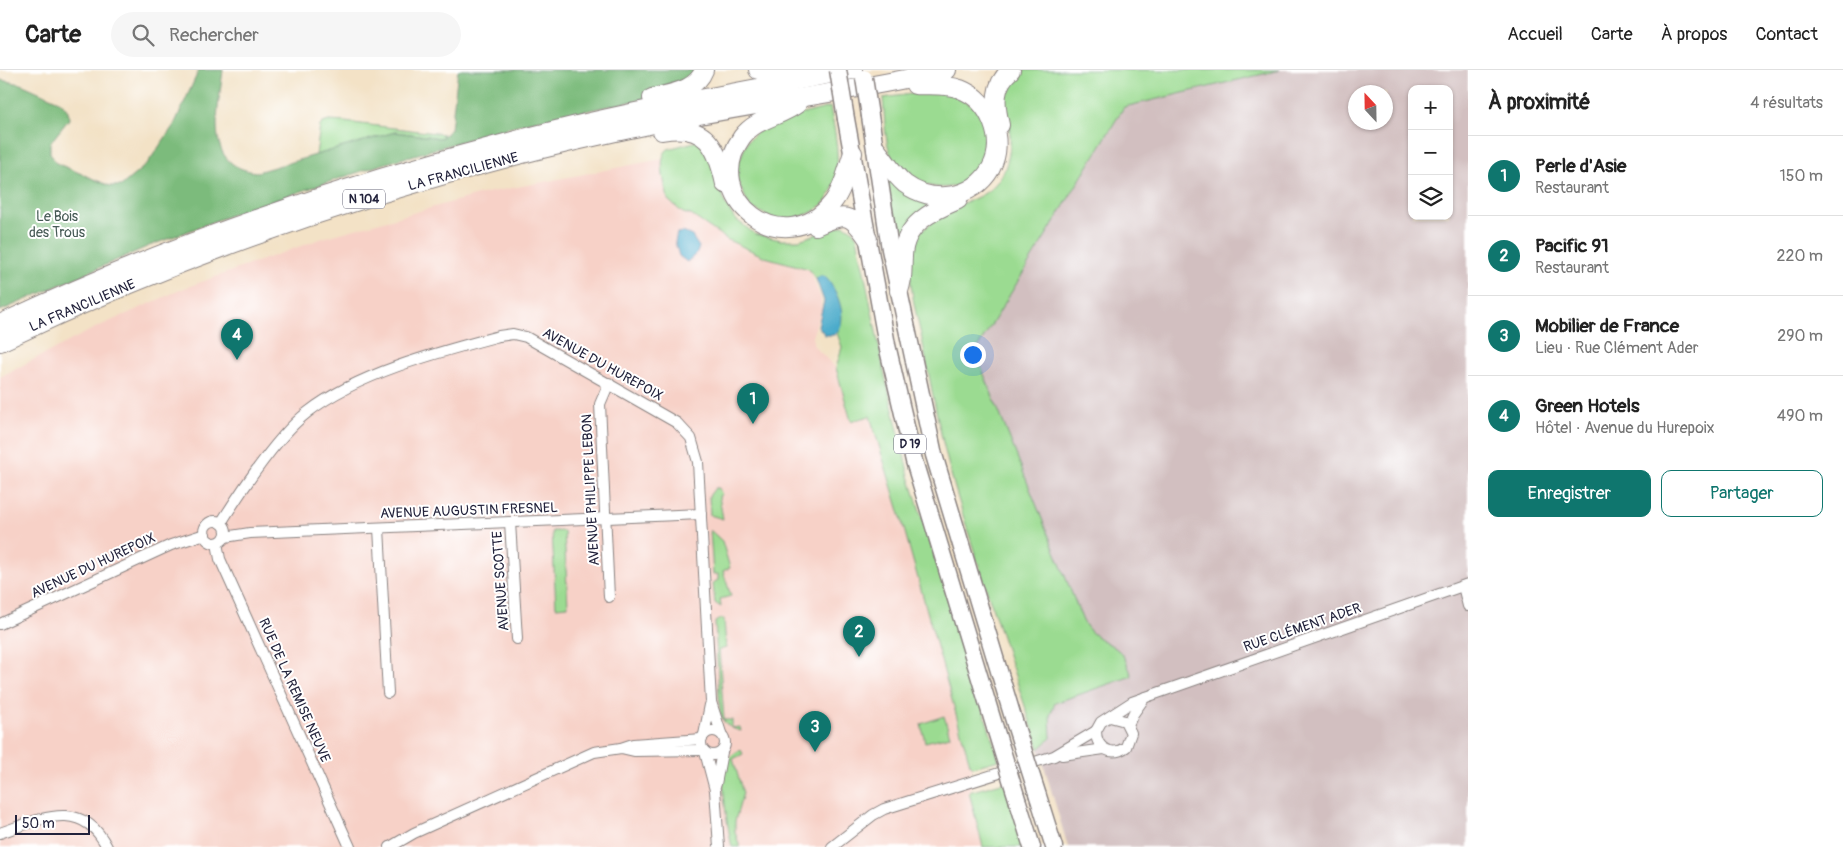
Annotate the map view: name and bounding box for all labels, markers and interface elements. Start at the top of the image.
search box [111,12,461,57]
text: Carte [25,20,81,49]
icon: search [129,21,157,49]
text: Rechercher [169,23,259,47]
text: Accueil [1507,23,1563,46]
text: Carte [1591,23,1633,46]
text: À propos [1661,23,1727,46]
text: Contact [1755,23,1818,46]
north arrow [1348,85,1393,130]
map controls [1408,85,1453,220]
button: + [1408,85,1453,130]
text: À proximité [1488,89,1591,116]
text: 4 résultats [1750,93,1823,113]
button: − [1408,130,1453,175]
street label: LA FRANCILIENNE [406,149,520,194]
text: Perle d'Asie [1535,154,1626,178]
text: 1 [1501,166,1507,186]
text: 150 m [1779,166,1823,186]
button: layers [1408,175,1453,220]
text: Restaurant [1535,178,1609,198]
road number: N 104 [343,190,385,208]
park label: Le Bois des Trous [29,208,86,241]
text: Pacific 91 [1535,234,1609,258]
text: 2 [1500,246,1508,266]
text: 220 m [1777,246,1823,266]
text: Restaurant [1535,258,1609,278]
street label: LA FRANCILIENNE [27,275,138,335]
text: Mobilier de France [1535,314,1679,338]
pin: 4 [221,319,253,360]
street label: AVENUE DU HUREPOIX [539,324,666,405]
text: 3 [1500,326,1508,346]
text: 290 m [1777,326,1823,346]
text: Lieu · Rue Clément Ader [1535,338,1698,358]
your location [960,342,986,368]
pin: 1 [737,383,769,424]
text: Green Hotels [1535,394,1640,418]
text: 4 [1499,406,1509,426]
text: 490 m [1777,406,1823,426]
street label: AVENUE PHILIPPE LEBON [578,414,603,566]
text: Hôtel · Avenue du Hurepoix [1535,418,1715,438]
road number: D 19 [894,434,926,454]
button: Enregistrer [1488,470,1651,517]
button: Partager [1661,470,1823,517]
street label: AVENUE AUGUSTIN FRESNEL [380,499,558,522]
street label: AVENUE DU HUREPOIX [28,529,158,602]
street label: AVENUE SCOTTE [489,530,512,632]
street label: RUE CLÉMENT ADER [1241,598,1363,656]
street label: RUE DE LA REMISE NEUVE [255,615,334,765]
pin: 2 [843,616,875,657]
pin: 3 [799,711,831,752]
scale bar [15,812,90,835]
text: 50 m [22,815,55,832]

